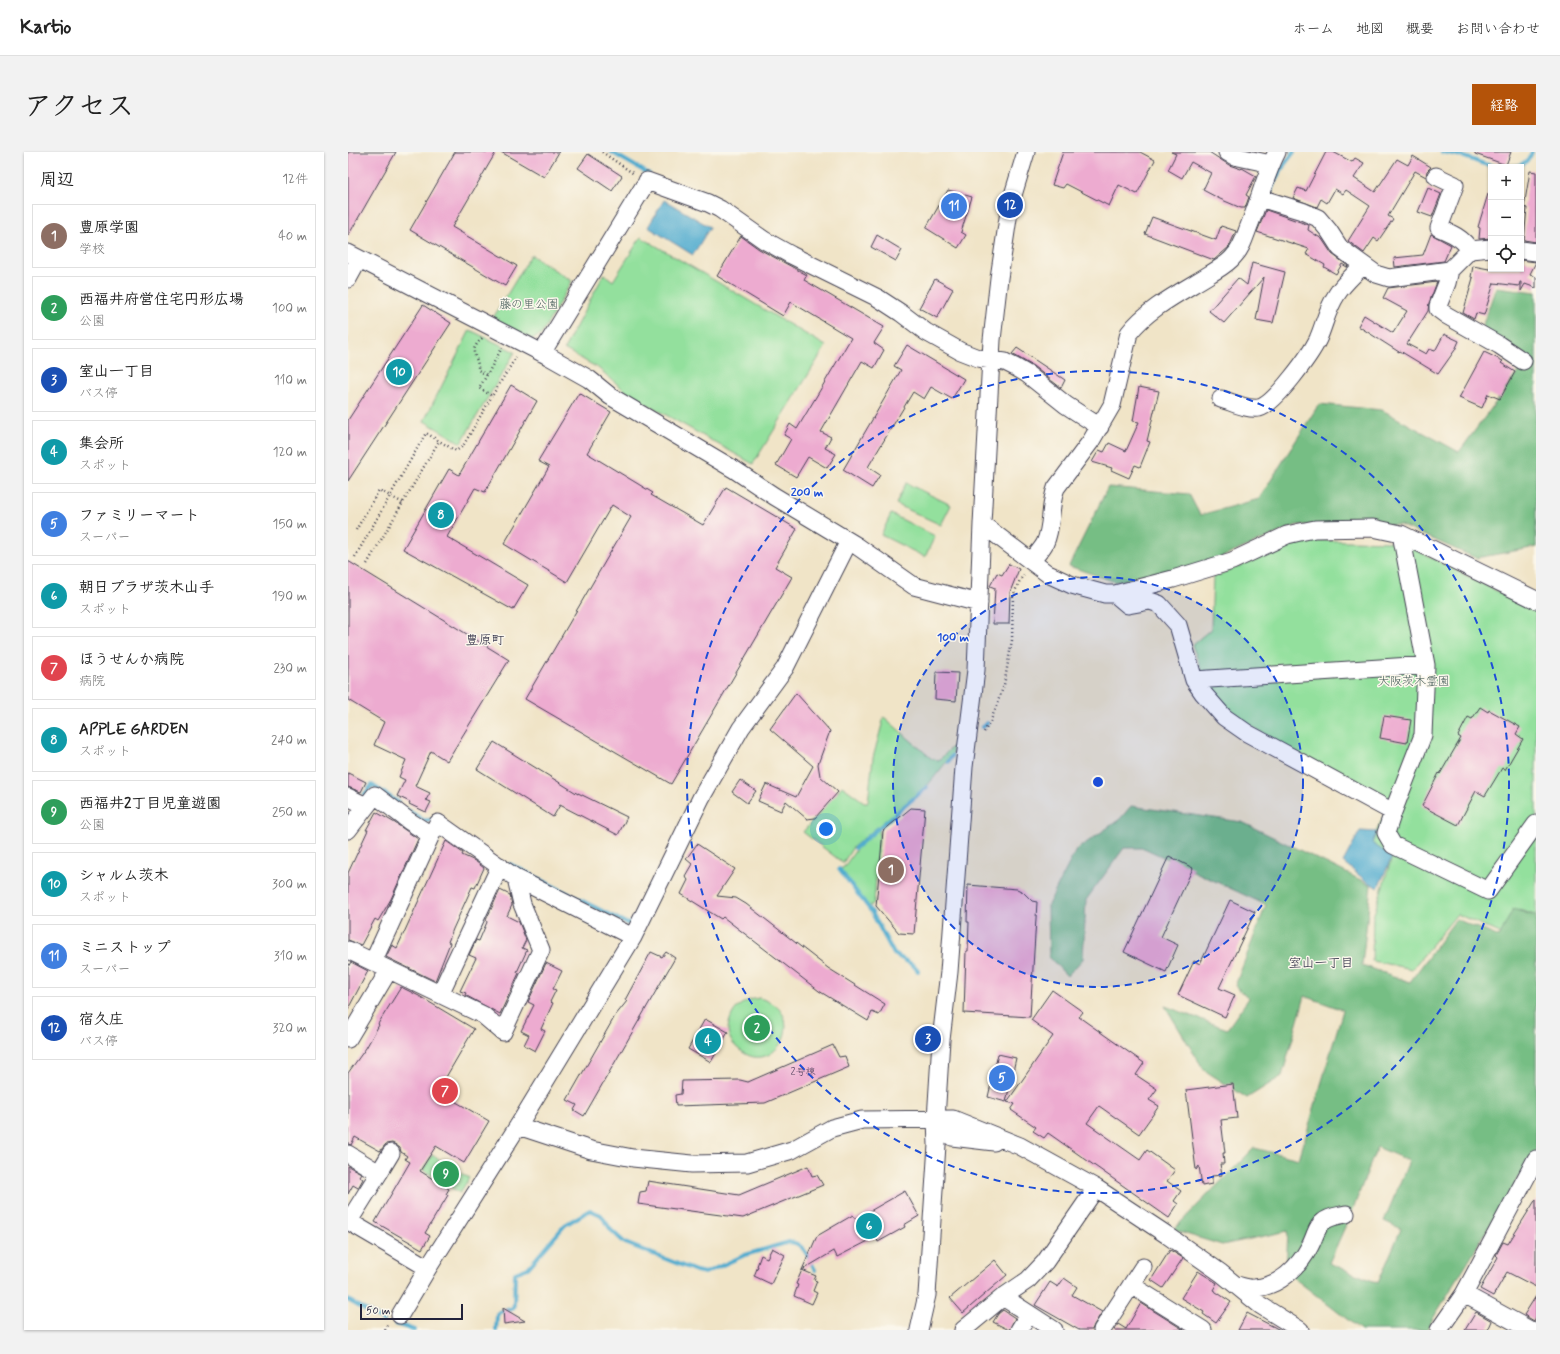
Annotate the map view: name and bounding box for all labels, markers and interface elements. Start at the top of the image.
text: Kartio [20,15,71,40]
text: ホーム [1293,20,1334,38]
text: 地図 [1356,20,1384,38]
text: 概要 [1406,20,1434,38]
text: お問い合わせ [1456,20,1540,38]
button: 経路 [1472,84,1536,125]
text: アクセス [24,89,134,126]
map controls [1488,164,1524,272]
button: + [1488,164,1524,200]
text: 周辺 [40,169,74,191]
text: 12件 [282,171,308,188]
pin: 12 [997,190,1023,220]
pin: 11 [941,191,967,221]
button: − [1488,200,1524,236]
text: 豊原学園 [79,218,139,238]
text: 1 [51,228,57,245]
text: 40 m [278,228,307,245]
button: locate [1488,236,1524,272]
text: 学校 [79,241,105,258]
text: 西福井府営住宅円形広場 [79,290,244,310]
park label: 藤の里公園 [499,297,559,313]
text: 2 [51,300,57,317]
text: 100 m [272,300,307,317]
text: 公園 [79,313,105,330]
pin: 10 [386,357,412,387]
text: 室山一丁目 [79,362,154,382]
text: 3 [51,372,57,389]
text: 110 m [274,372,307,389]
text: バス停 [79,385,118,402]
text: 集会所 [79,434,124,454]
text: 4 [50,444,58,461]
text: 120 m [273,444,307,461]
text: スポット [79,457,131,474]
text: 200 m [791,485,824,501]
pin: 8 [428,500,454,530]
text: ファミリーマート [79,506,200,526]
text: 5 [50,516,58,533]
text: 150 m [273,516,307,533]
text: スーパー [79,529,130,546]
text: 朝日プラザ茨木山手 [79,578,214,598]
text: 6 [51,588,57,605]
text: 190 m [272,588,307,605]
text: スポット [79,601,131,618]
text: 100 m [937,630,970,646]
district label: 豊原町 [465,632,505,649]
text: ほうせんか病院 [79,650,184,670]
text: 7 [50,660,58,677]
text: 230 m [273,660,307,677]
text: 病院 [79,673,105,690]
park label: 大阪茨木霊園 [1378,674,1450,690]
text: APPLE GARDEN [79,720,188,740]
text: 8 [50,732,58,749]
text: 240 m [271,732,307,749]
text: スポット [79,743,131,760]
centre of rings [1091,775,1105,789]
text: 西福井2丁目児童遊園 [79,794,221,814]
text: 9 [51,804,57,821]
text: 250 m [272,804,307,821]
text: 公園 [79,817,105,834]
your location [816,819,836,839]
pin: 1 [878,855,904,885]
text: シャルム茨木 [79,866,168,886]
text: 10 [47,876,61,893]
text: 300 m [272,876,307,893]
text: スポット [79,889,131,906]
text: ミニストップ [79,938,171,958]
text: 11 [48,948,60,965]
text: 310 m [274,948,307,965]
district label: 室山一丁目 [1288,955,1354,972]
text: スーパー [79,961,130,978]
text: 宿久庄 [79,1010,124,1030]
pin: 2 [744,1013,770,1043]
text: 12 [48,1020,60,1037]
text: 320 m [273,1020,307,1037]
pin: 3 [915,1024,941,1054]
pin: 4 [695,1026,721,1056]
text: バス停 [79,1033,118,1050]
pin: 5 [989,1063,1015,1093]
house number: 2号棟 [791,1066,815,1079]
pin: 7 [432,1076,458,1106]
pin: 9 [433,1159,459,1189]
pin: 6 [856,1211,882,1241]
scale bar [360,1302,463,1321]
text: 50 m [366,1304,391,1318]

